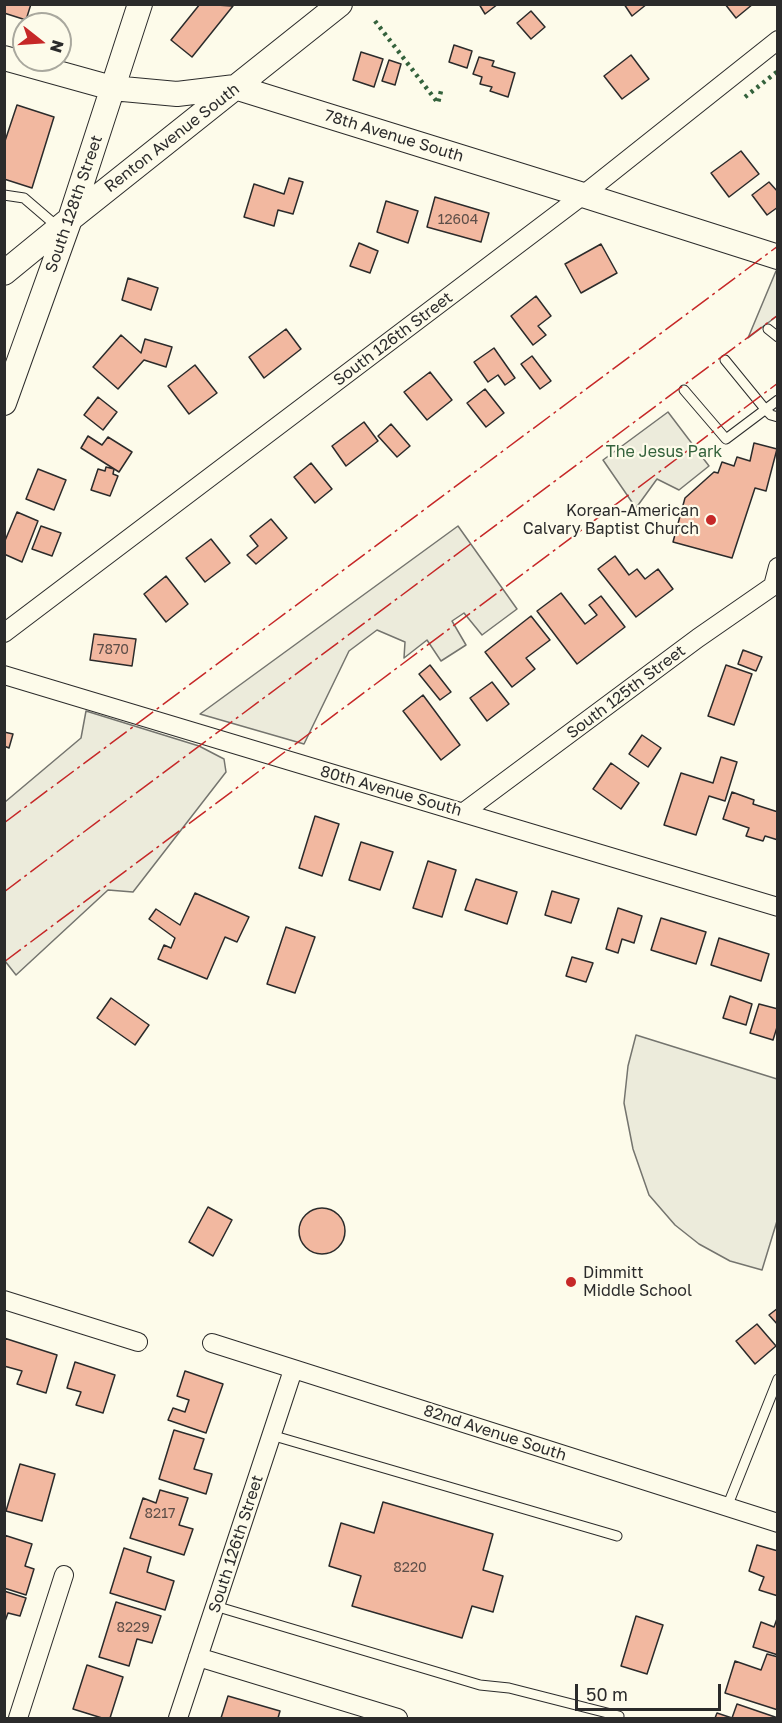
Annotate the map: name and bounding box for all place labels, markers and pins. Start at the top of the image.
place label: Korean-American Calvary Baptist Church [523,501,699,539]
marker: Korean-American Calvary Baptist Church [704,513,718,527]
place label: Dimmitt Middle School [583,1263,692,1301]
marker: Dimmitt Middle School [564,1275,578,1289]

